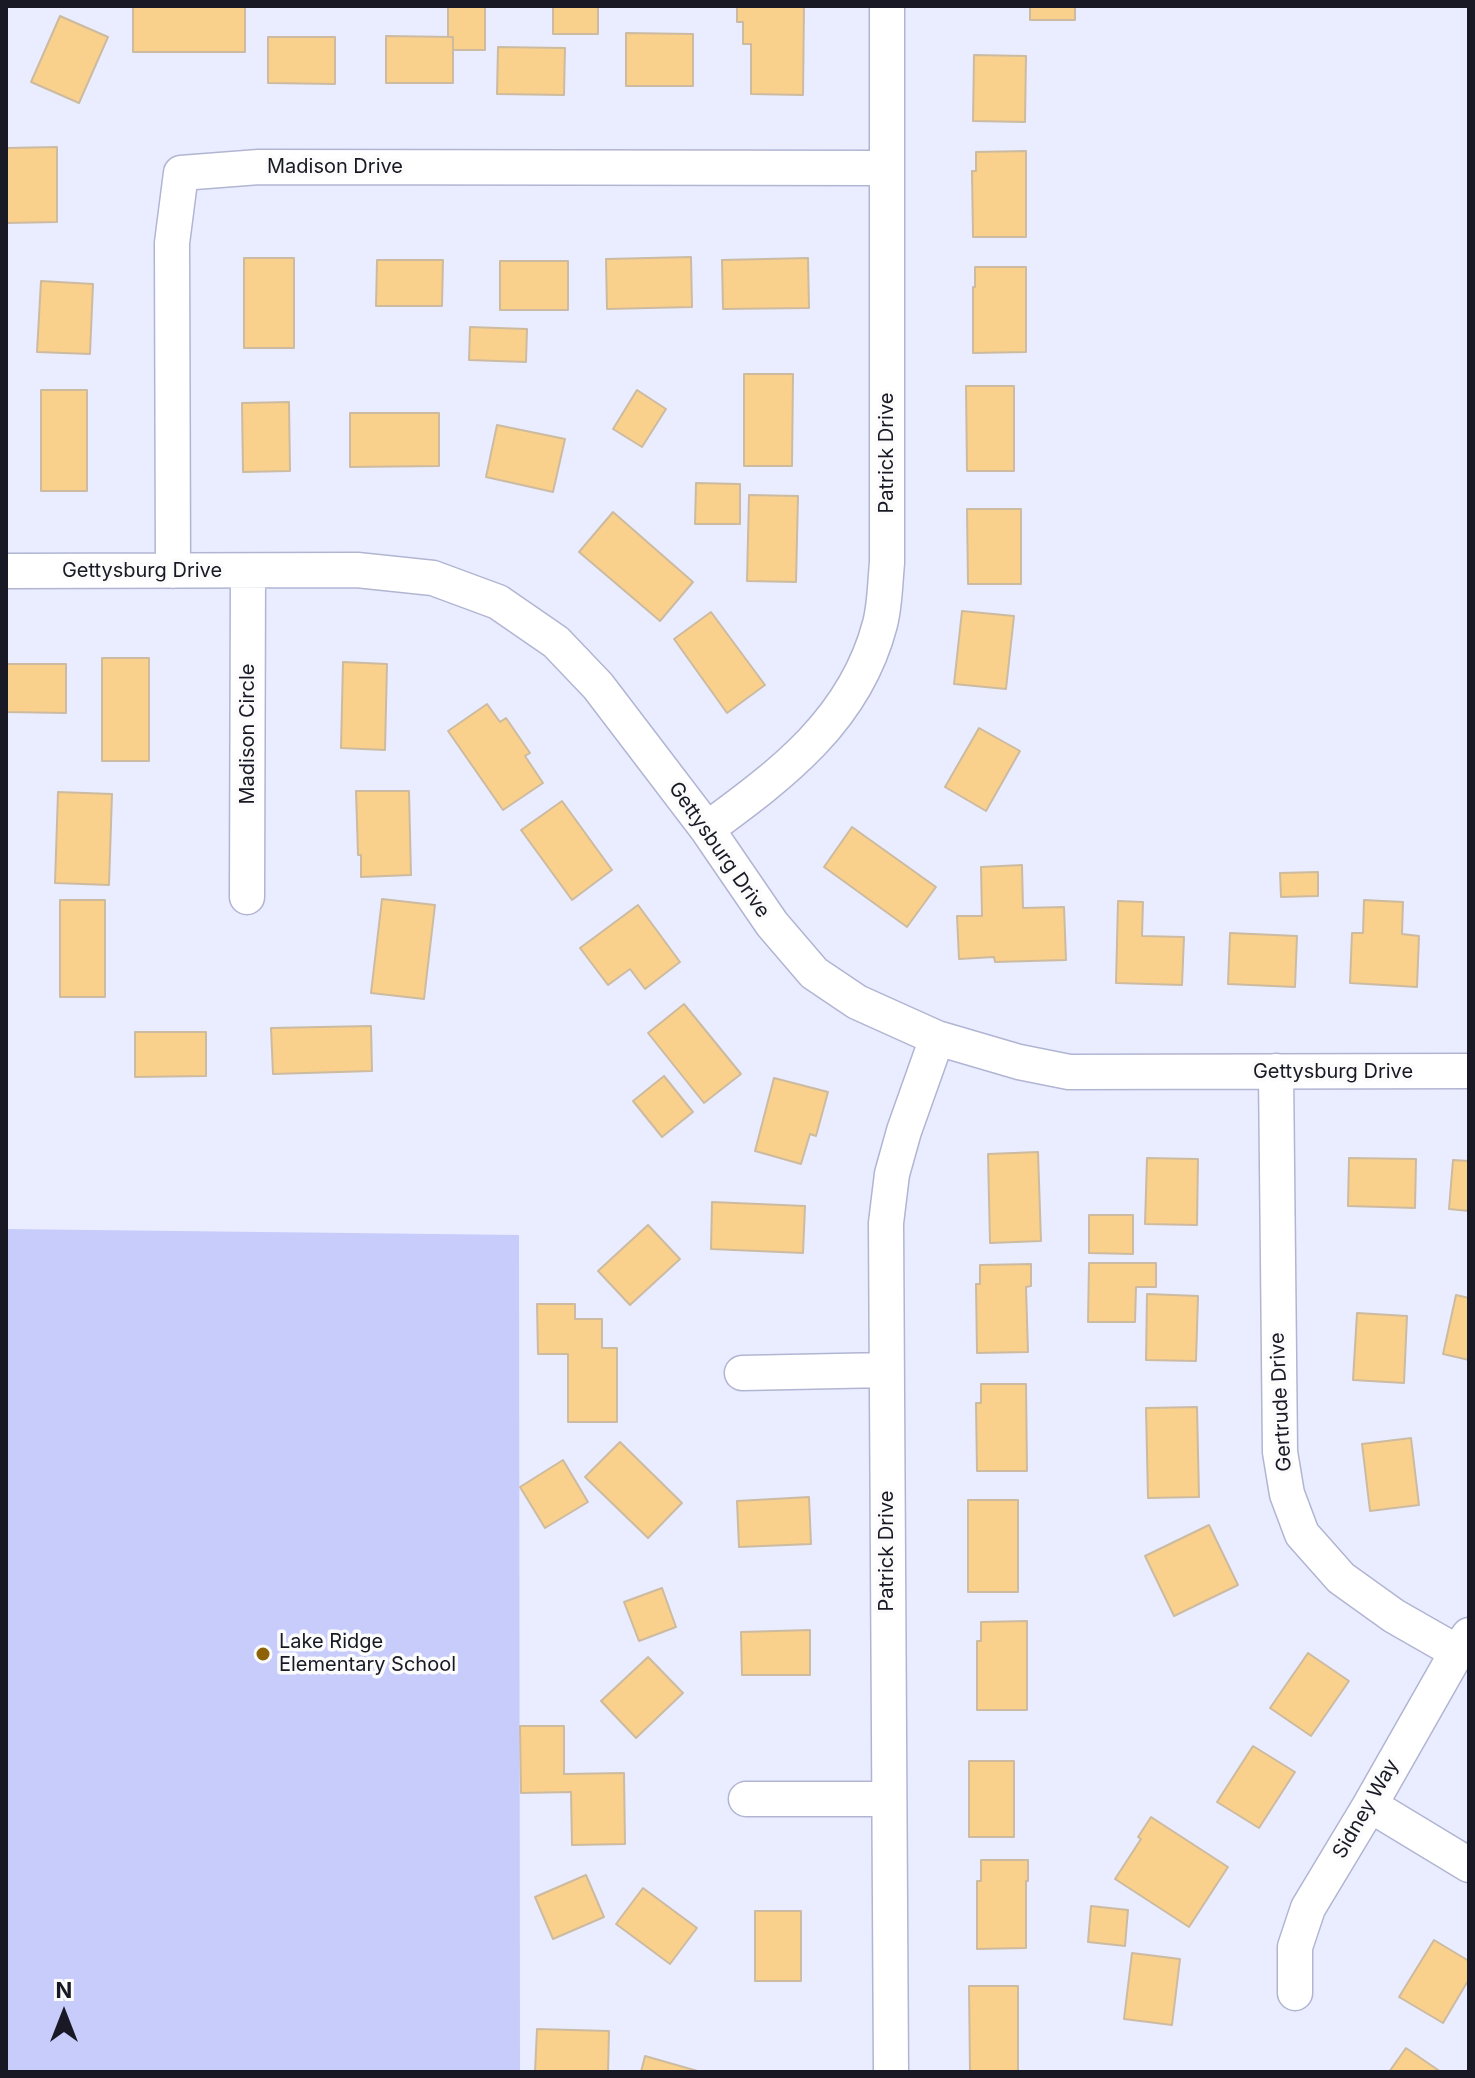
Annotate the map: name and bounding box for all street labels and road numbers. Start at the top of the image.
street label: Madison Drive [267,155,403,179]
street label: Patrick Drive [875,393,899,513]
street label: Gettysburg Drive [62,559,222,583]
street label: Madison Circle [236,664,260,804]
street label: Gettysburg Drive [663,778,775,922]
street label: Gettysburg Drive [1253,1060,1413,1084]
street label: Gertrude Drive [1265,1332,1297,1472]
street label: Patrick Drive [875,1491,899,1611]
street label: Sidney Way [1328,1755,1404,1863]

